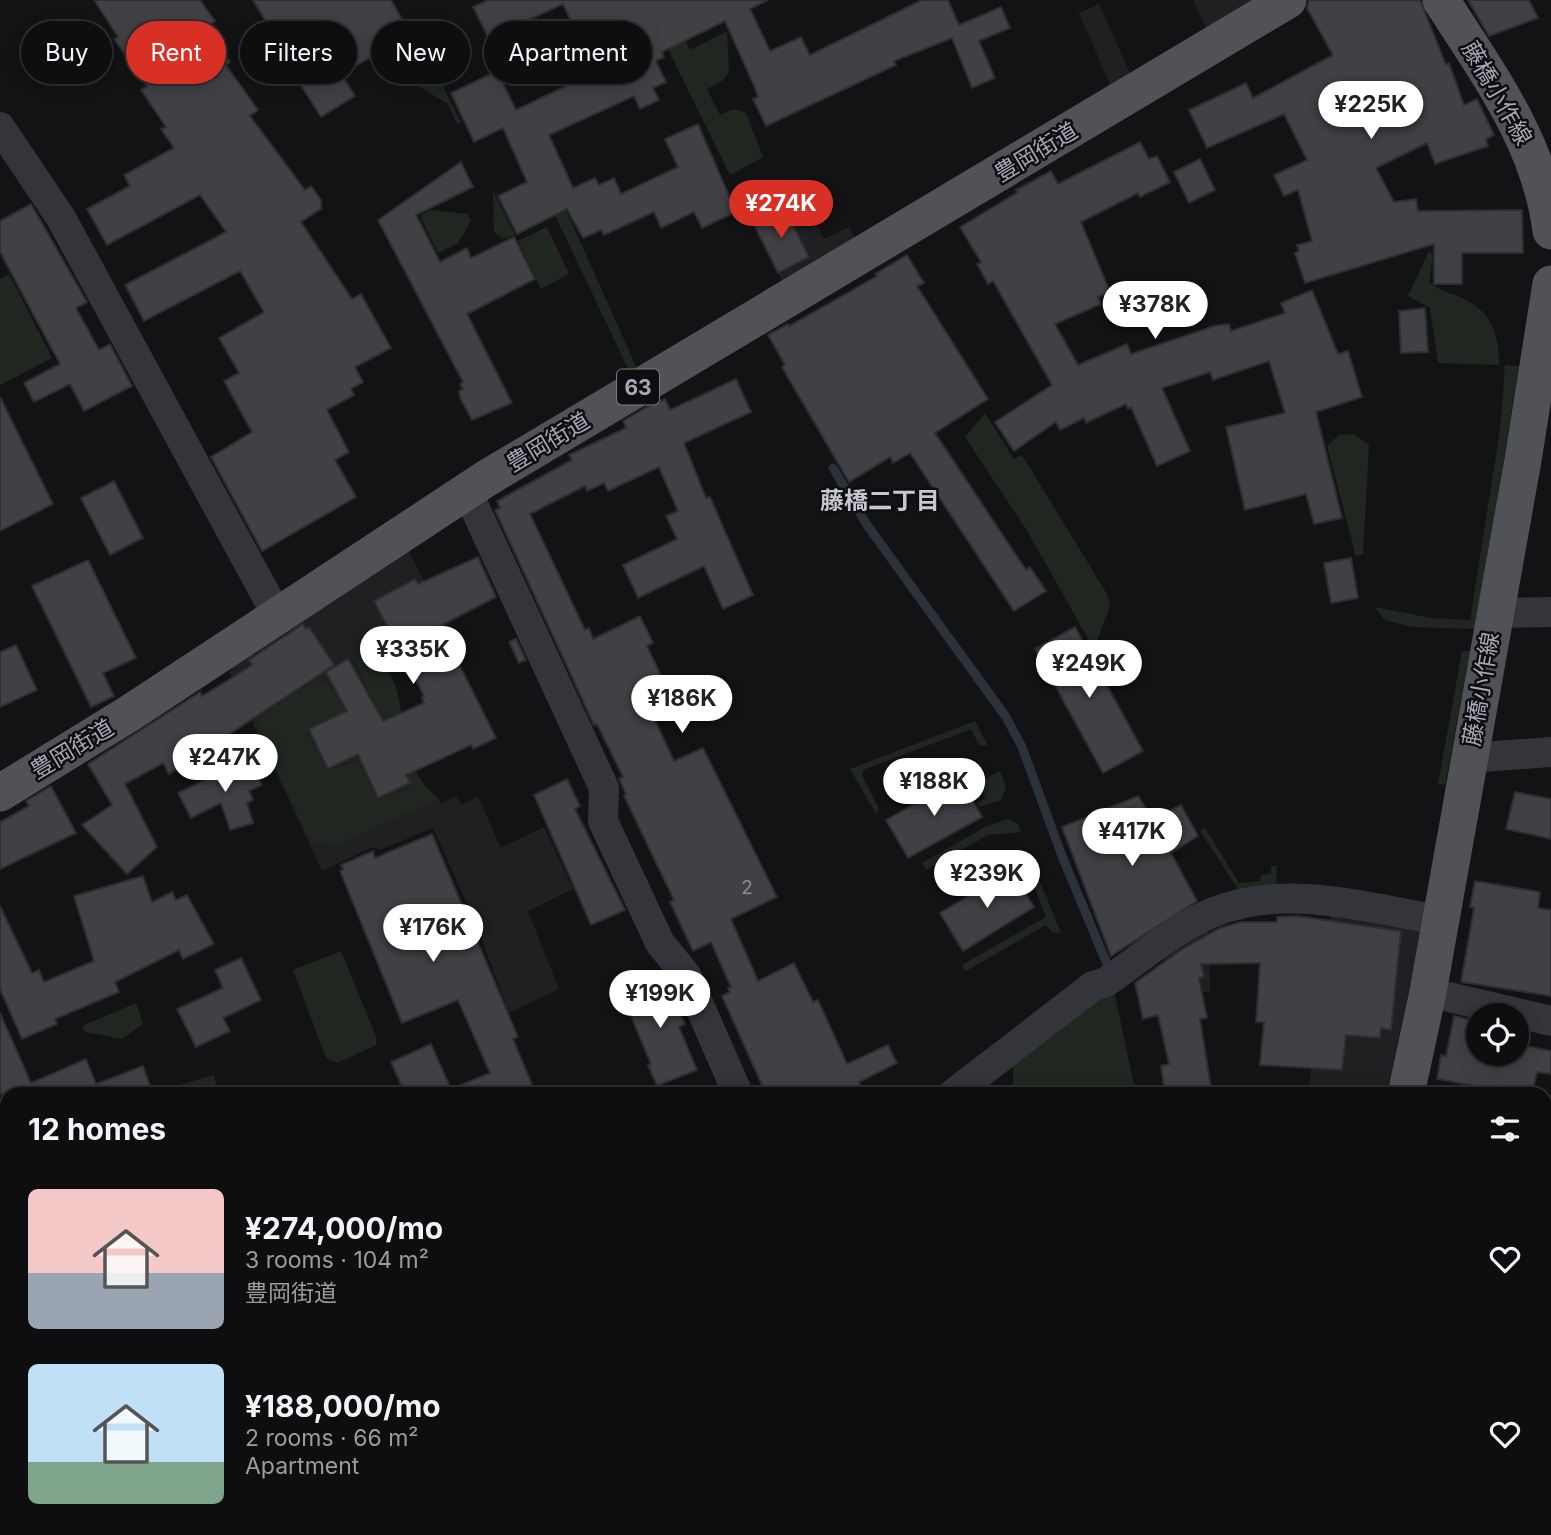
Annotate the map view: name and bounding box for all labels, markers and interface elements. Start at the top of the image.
chip: Buy [21,21,112,84]
chip: Rent [126,21,226,84]
chip: Filters [240,21,357,84]
chip: New [371,21,470,84]
chip: Apartment [484,21,652,84]
street label: 藤橋小作線 [1456,36,1538,150]
pin: ¥225K [1322,82,1420,141]
text: ¥225K [1334,90,1408,118]
street label: 豊岡街道 [989,116,1083,188]
pin: ¥274K [732,180,830,240]
text: ¥274K [745,189,817,217]
pin: ¥378K [1106,282,1204,341]
text: ¥378K [1119,290,1191,318]
road number: 63 [617,370,659,404]
street label: 豊岡街道 [501,406,595,478]
district label: 藤橋二丁目 [820,486,940,515]
pin: ¥335K [364,626,462,686]
street label: 藤橋小作線 [1457,630,1505,748]
text: ¥335K [376,635,450,663]
pin: ¥249K [1040,640,1138,700]
text: ¥249K [1052,649,1126,677]
pin: ¥186K [633,676,731,735]
text: ¥186K [647,684,717,712]
street label: 豊岡街道 [25,713,119,785]
pin: ¥247K [176,734,274,794]
text: ¥247K [189,743,261,771]
pin: ¥188K [885,758,983,818]
text: ¥188K [899,767,969,795]
pin: ¥417K [1083,808,1181,868]
text: ¥417K [1098,817,1166,845]
pin: ¥239K [938,850,1036,910]
text: ¥239K [950,859,1024,887]
house number: 2 [741,876,753,899]
pin: ¥176K [384,904,482,964]
text: ¥176K [399,913,467,941]
pin: ¥199K [611,970,709,1030]
text: ¥199K [625,979,695,1007]
map controls [1466,1003,1529,1066]
button: locate [1466,1003,1529,1066]
icon: filters [1486,1110,1524,1148]
text: 12 homes [28,1111,166,1147]
text: ¥274,000/mo [245,1210,443,1246]
icon: home [84,1217,168,1301]
icon: heart [1486,1240,1524,1278]
text: 3 rooms · 104 m² [245,1246,429,1274]
text: 豊岡街道 [245,1279,337,1307]
text: ¥188,000/mo [245,1388,441,1424]
icon: home [84,1392,168,1476]
icon: heart [1486,1415,1524,1453]
text: 2 rooms · 66 m² [245,1424,419,1452]
text: Apartment [245,1452,359,1480]

